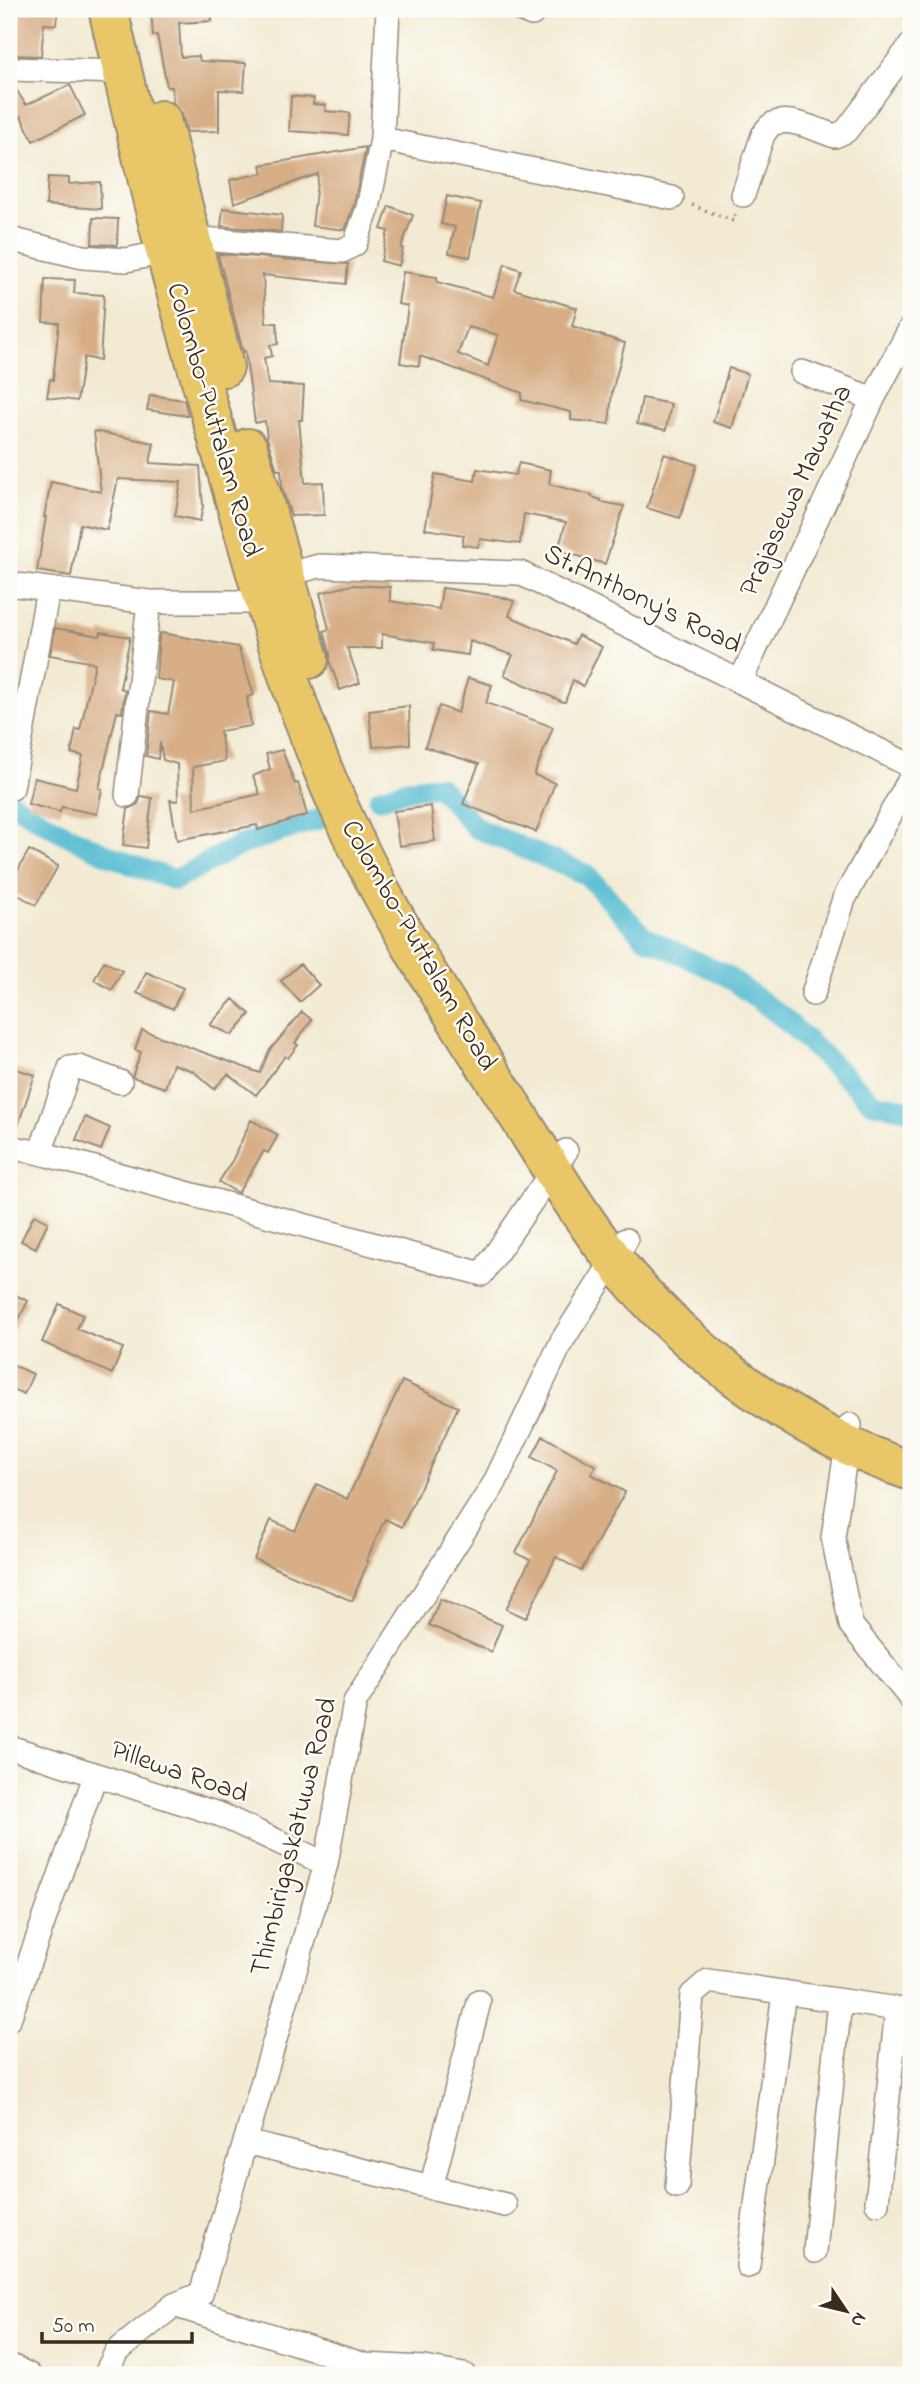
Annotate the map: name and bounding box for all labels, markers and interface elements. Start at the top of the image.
street label: Colombo-Puttalam Road [154,278,272,562]
street label: Prajasewa Mawatha [730,378,864,604]
street label: St.Anthony's Road [536,534,748,666]
street label: Colombo-Puttalam Road [329,813,507,1079]
street label: Thimbirigaskatuwa Road [241,1693,350,1981]
street label: Pillewa Road [105,1730,253,1816]
north arrow [811,2276,881,2346]
scale bar [42,2300,192,2344]
text: N [843,2306,873,2332]
text: 50 m [52,2312,95,2342]

